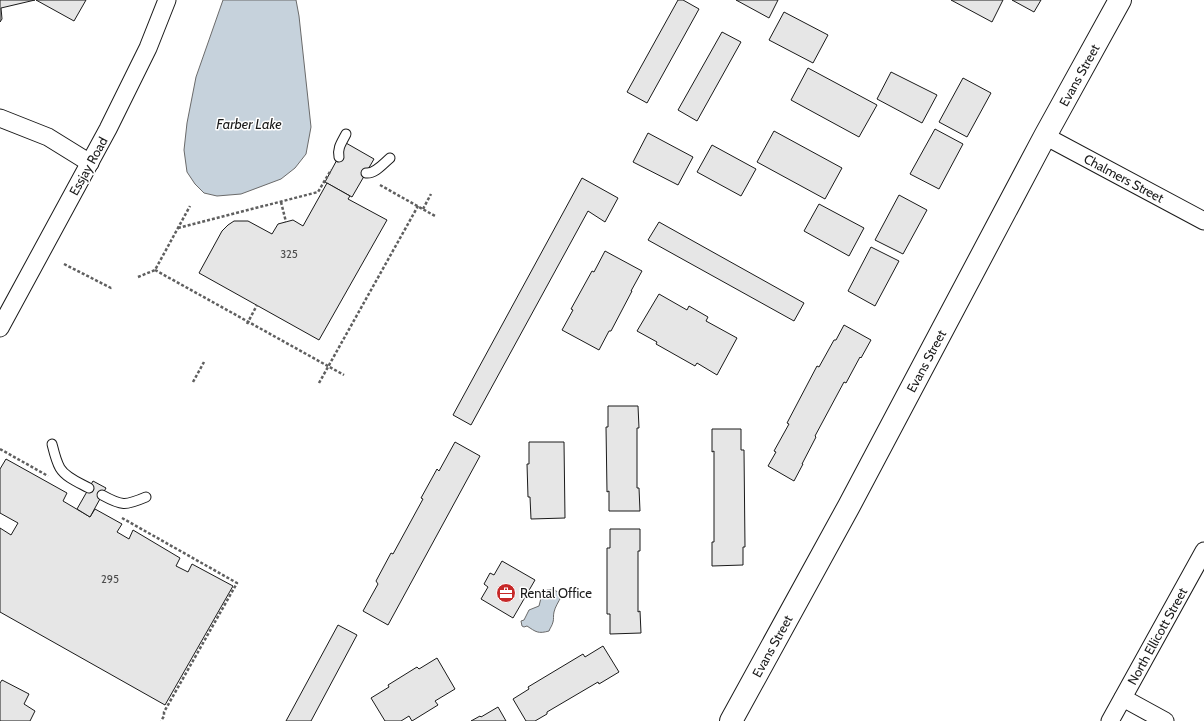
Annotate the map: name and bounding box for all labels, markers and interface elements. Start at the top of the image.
street label: Evans Street [1055,41,1103,109]
water label: Farber Lake [216,115,282,133]
street label: Essjay Road [65,134,111,198]
street label: Chalmers Street [1081,150,1167,206]
house number: 325 [280,247,298,261]
street label: Evans Street [903,326,949,395]
house number: 295 [101,572,119,586]
office icon: Rental Office [495,582,517,604]
street label: North Ellicott Street [1124,584,1191,687]
place label: Rental Office [520,585,592,601]
street label: Evans Street [748,612,796,680]

